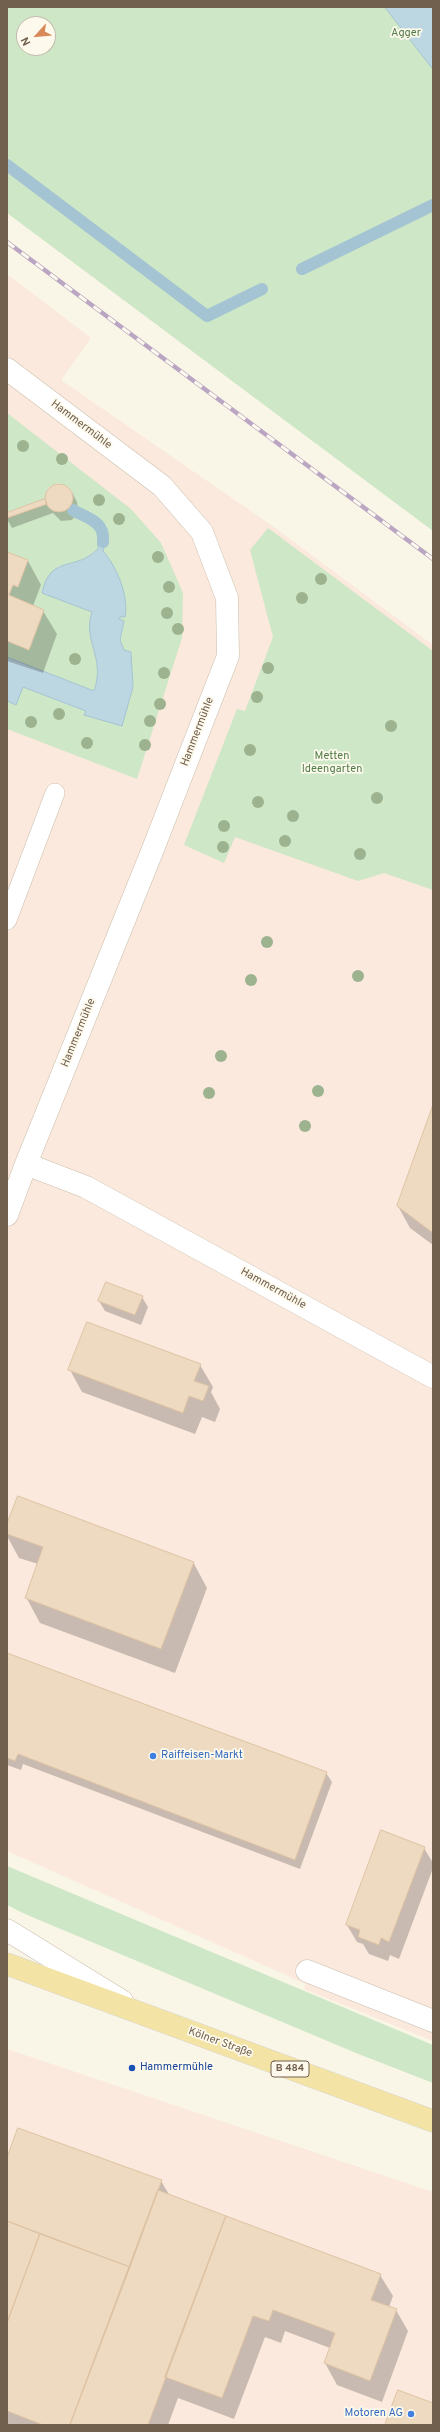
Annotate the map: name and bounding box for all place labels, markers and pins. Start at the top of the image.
place label: Raiffeisen-Markt [161,1749,243,1763]
marker: Raiffeisen-Markt [148,1751,158,1761]
place label: Hammermühle [140,2061,213,2075]
marker: Hammermühle [127,2063,137,2073]
place label: Motoren AG [345,2407,403,2421]
marker: Motoren AG [406,2409,416,2419]

